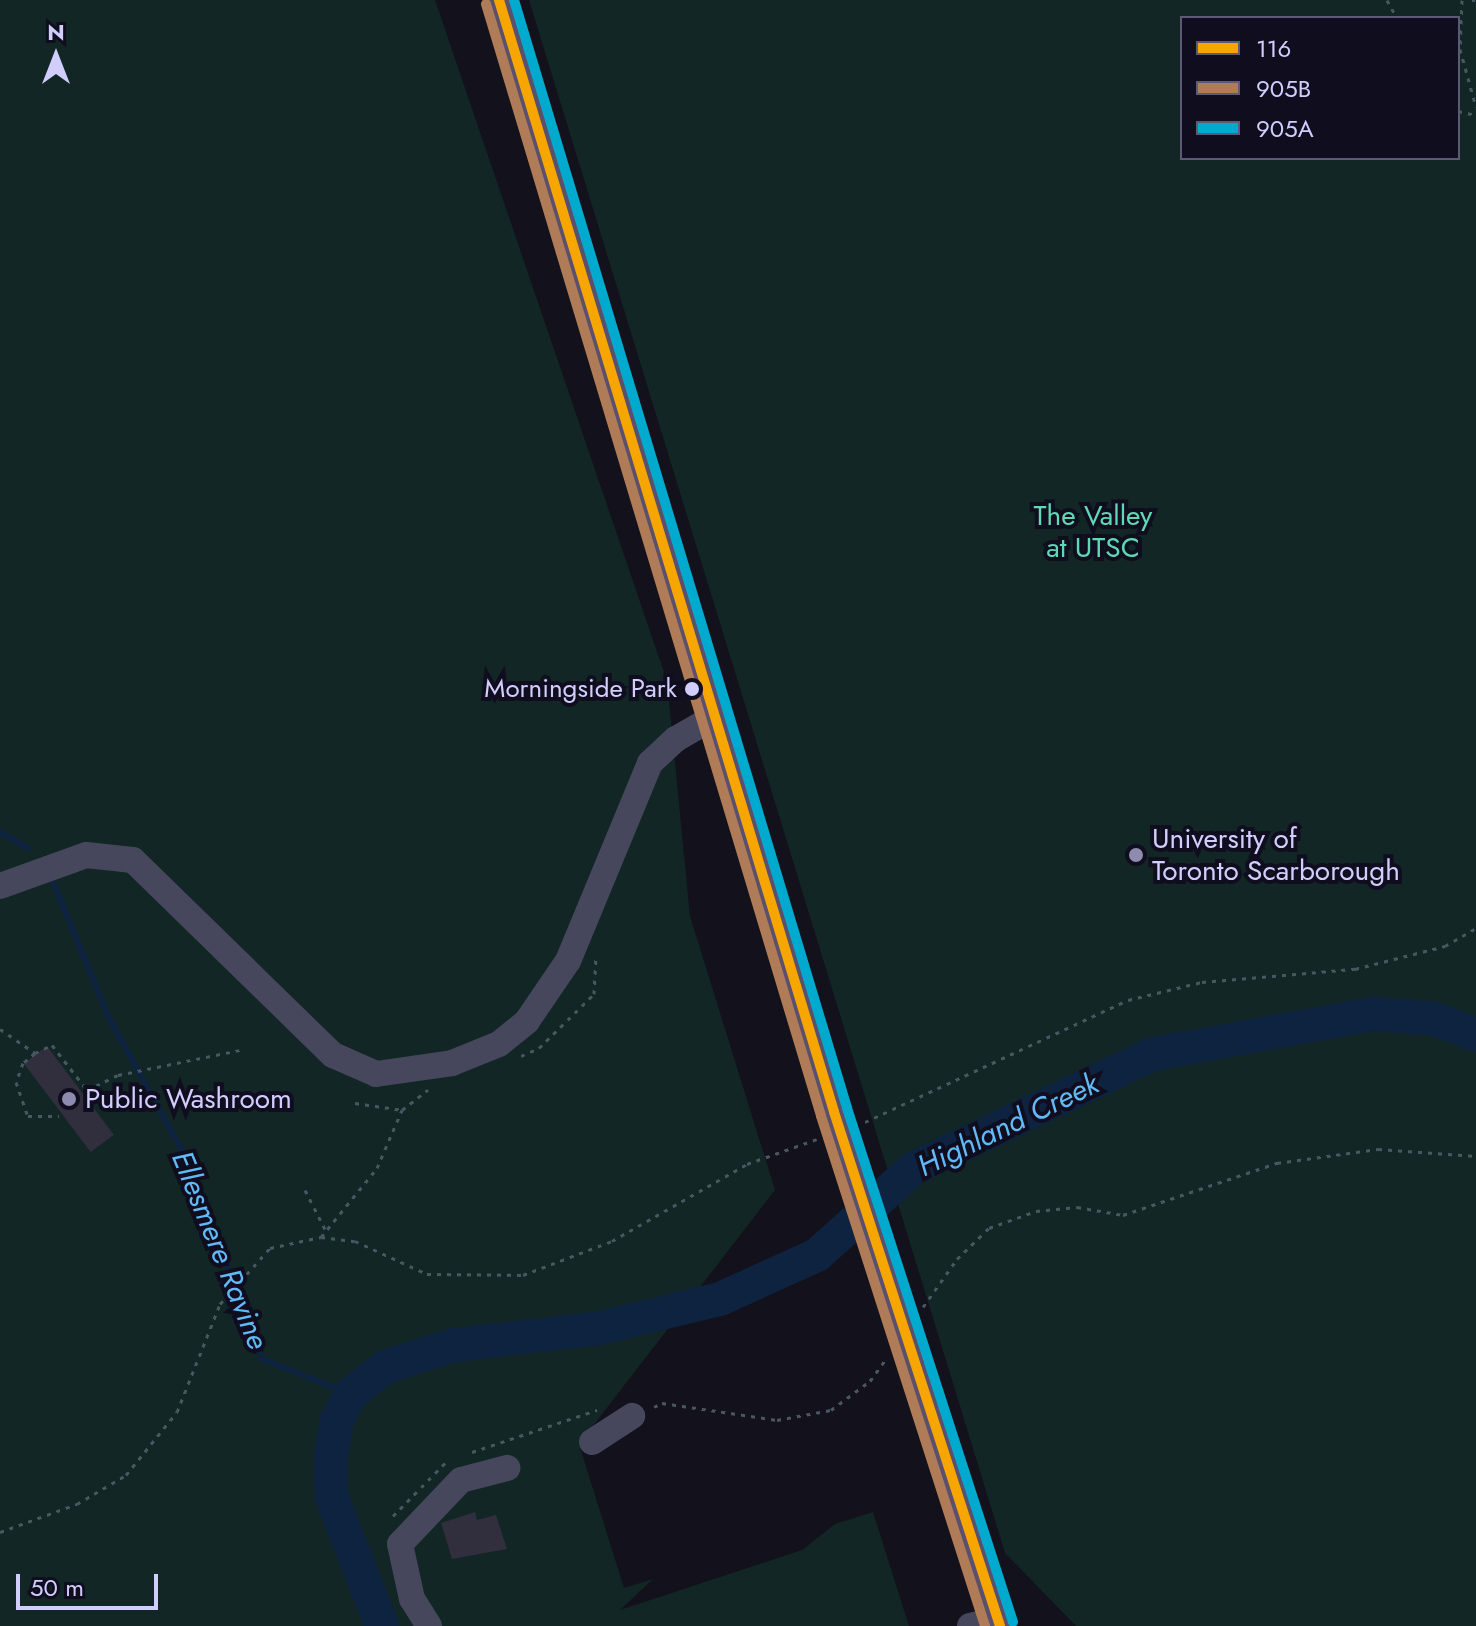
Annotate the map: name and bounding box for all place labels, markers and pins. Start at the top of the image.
place label: Morningside Park [484,673,677,705]
marker: Morningside Park [684,681,700,697]
place label: University of Toronto Scarborough [1152,822,1400,888]
marker: University of Toronto Scarborough [1127,846,1145,864]
place label: Public Washroom [85,1082,292,1116]
marker: Public Washroom [60,1090,78,1108]

